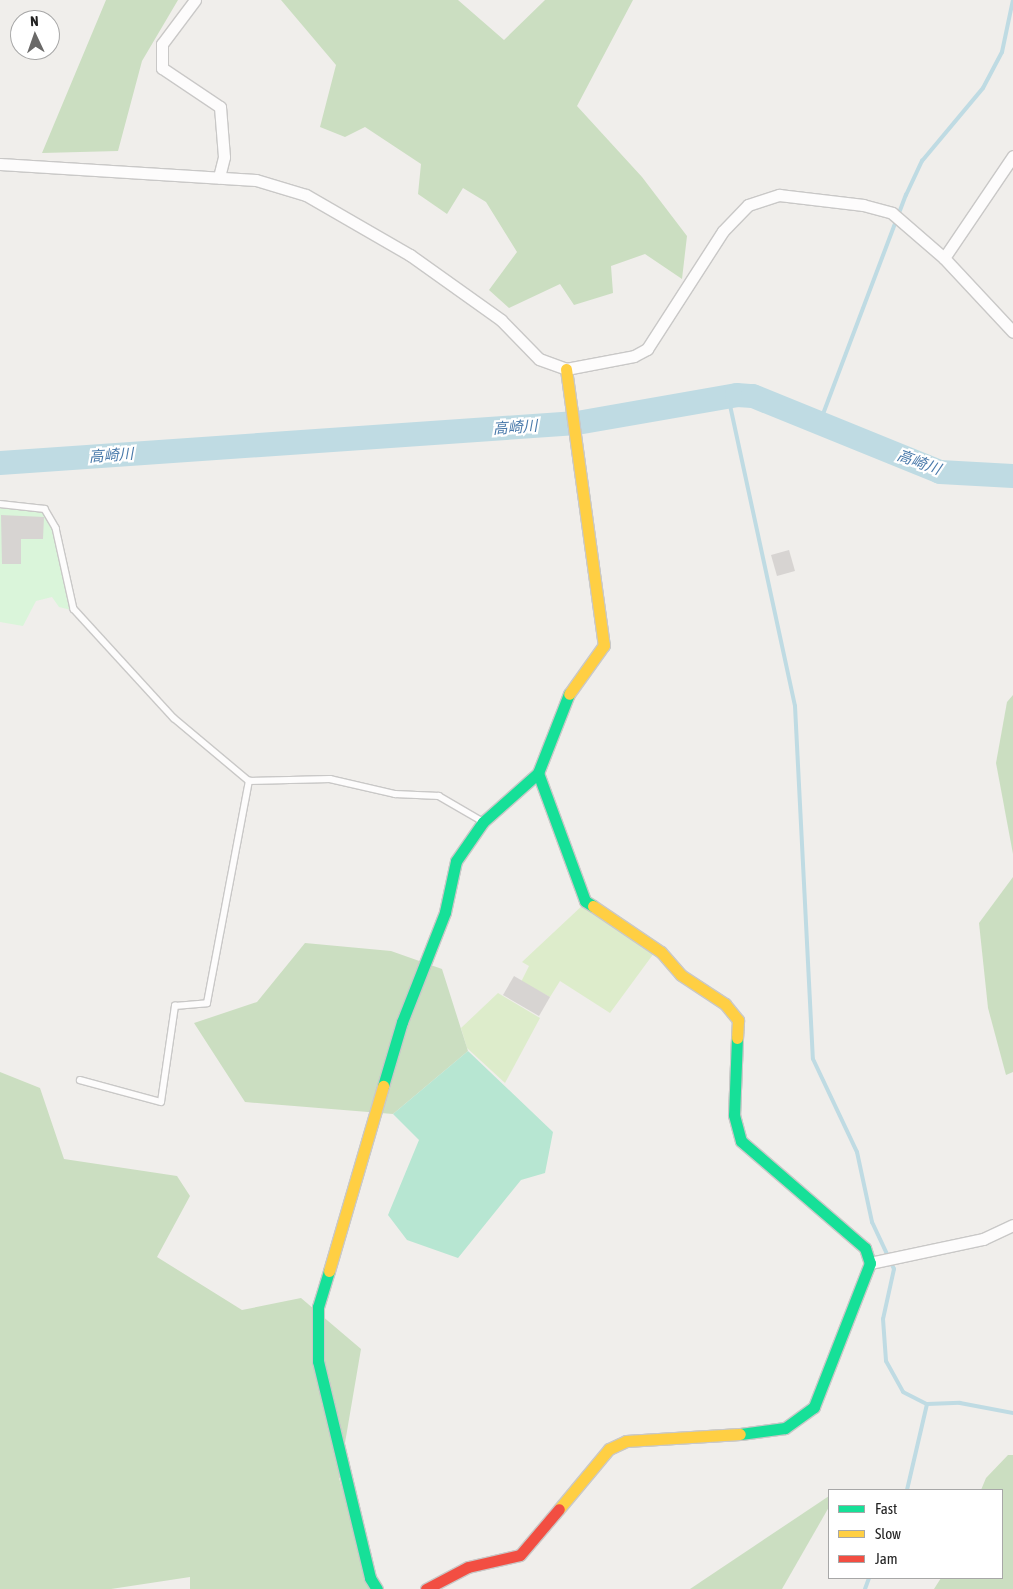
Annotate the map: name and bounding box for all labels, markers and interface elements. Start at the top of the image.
north arrow [10,10,60,60]
text: N [30,13,39,29]
water label: 高崎川 [492,416,538,438]
water label: 高崎川 [88,444,134,466]
water label: 高崎川 [895,446,943,478]
legend [828,1489,1003,1579]
text: Fast [875,1500,897,1517]
text: Slow [875,1525,901,1542]
text: Jam [875,1550,898,1567]

